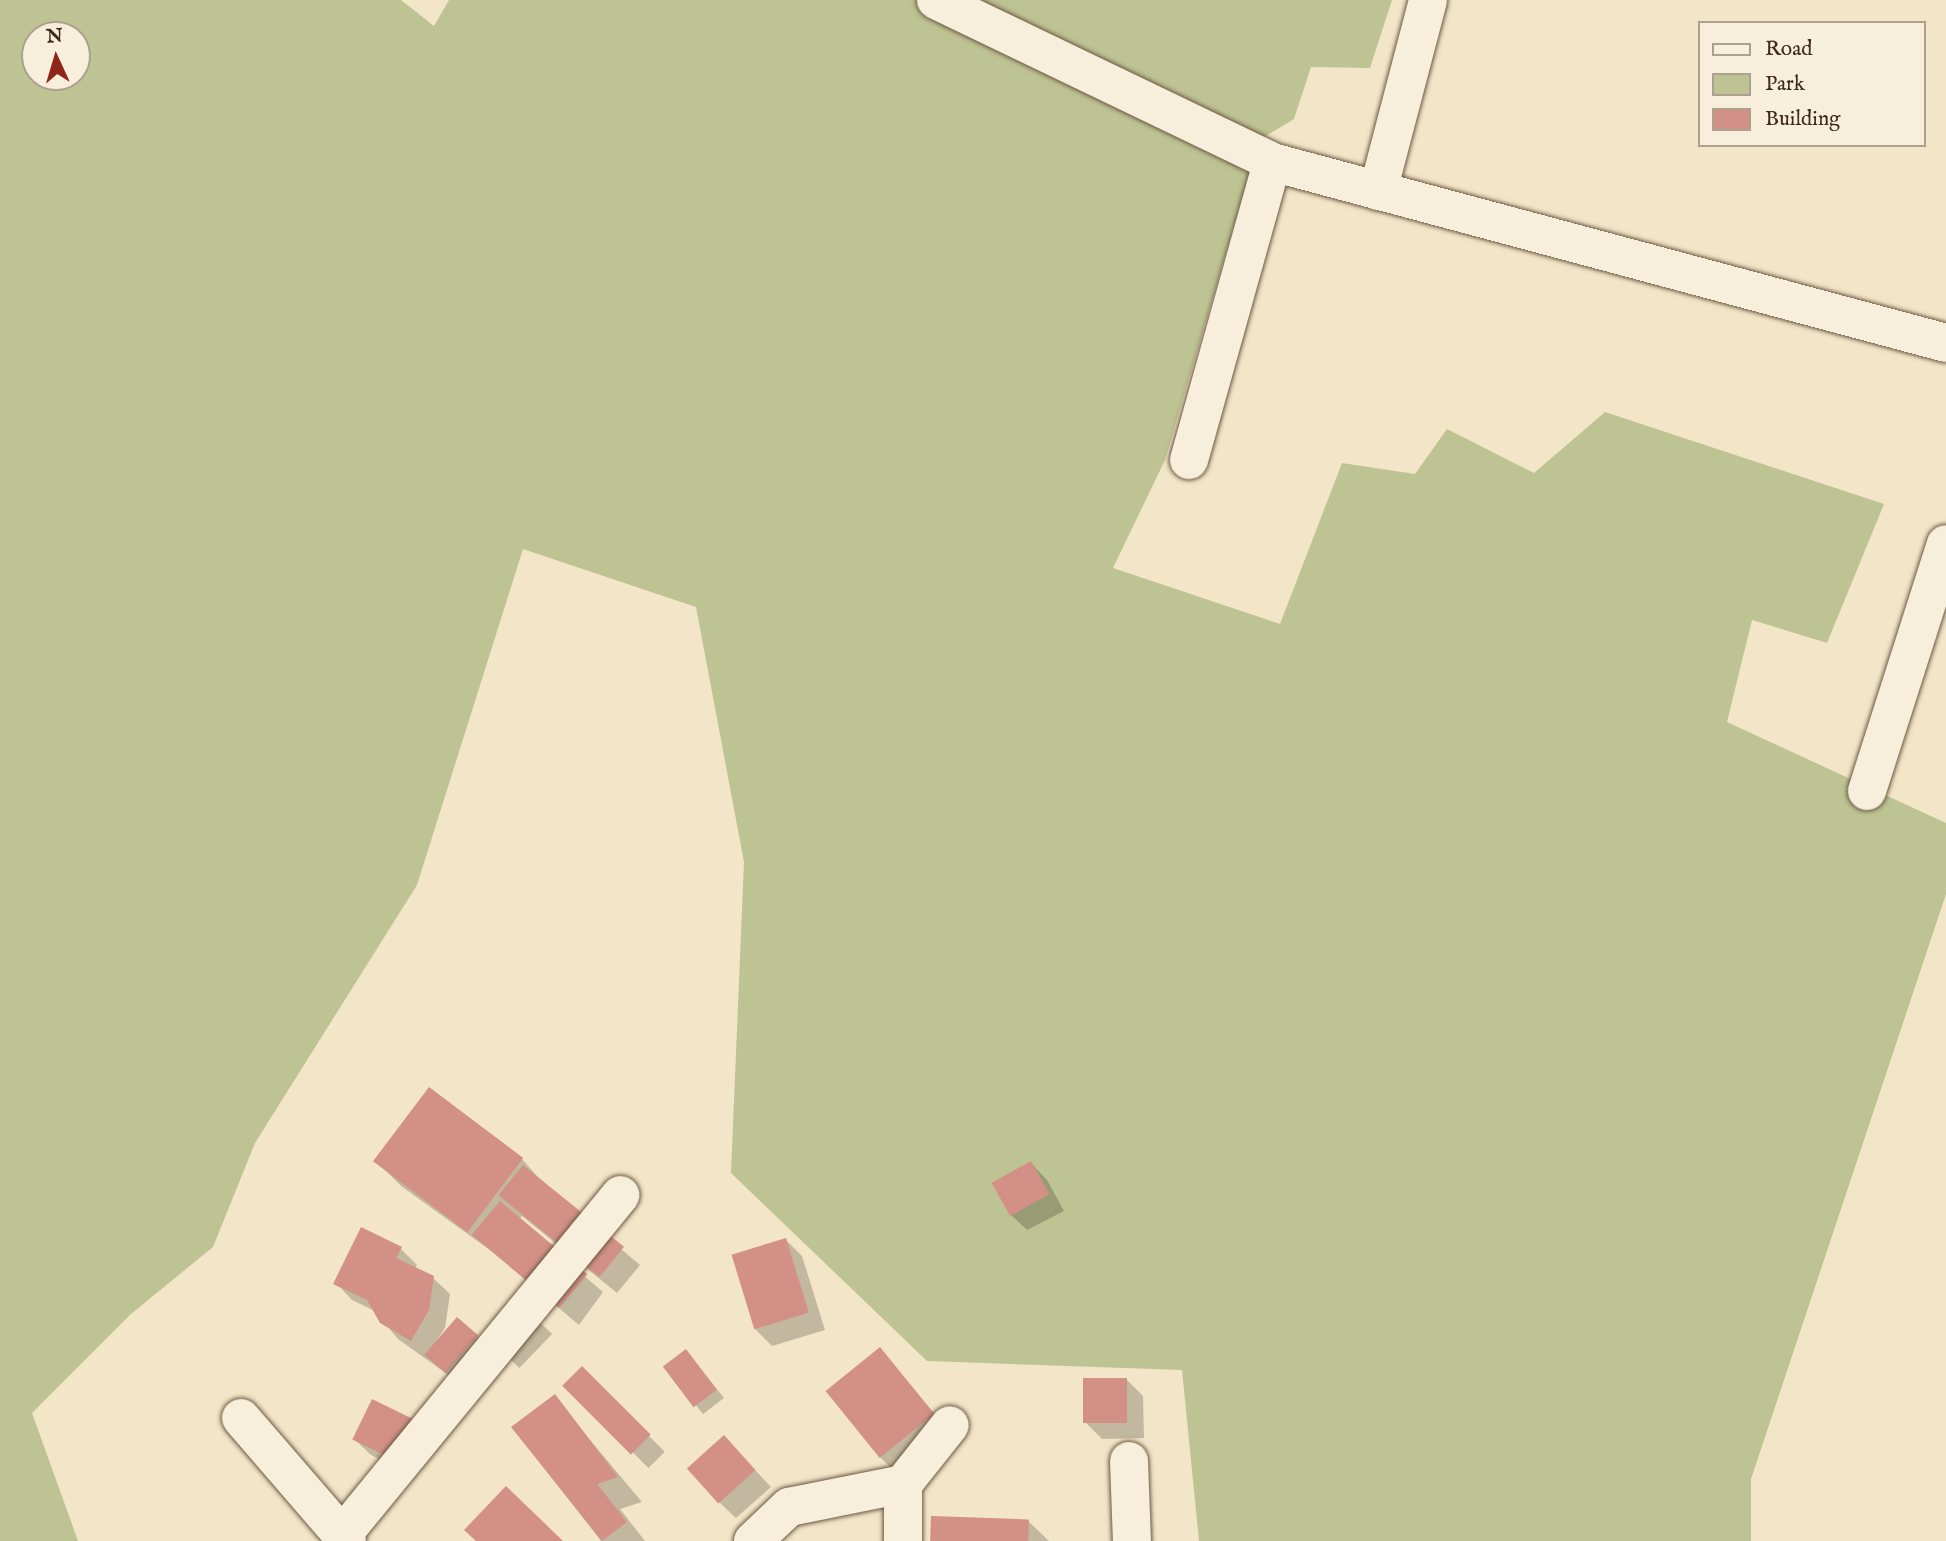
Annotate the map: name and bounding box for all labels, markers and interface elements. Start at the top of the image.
north arrow [21,21,91,91]
legend [1698,21,1925,147]
text: N [46,25,64,50]
text: Road [1765,36,1812,63]
text: Park [1765,71,1805,98]
text: Building [1765,106,1840,133]

